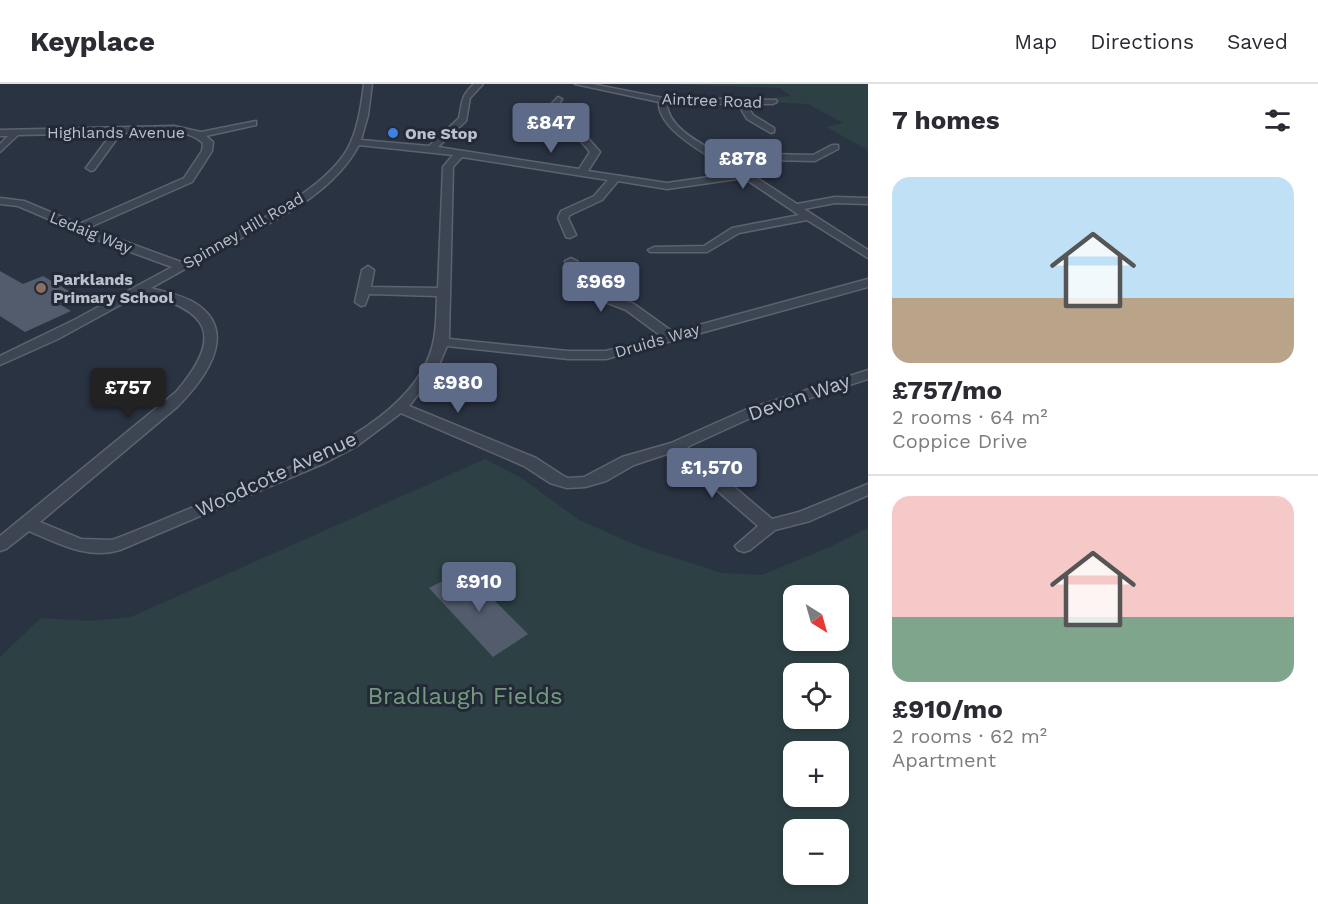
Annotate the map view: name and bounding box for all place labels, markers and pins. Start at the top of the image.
pin: £847 [515,103,587,154]
place label: One Stop [405,124,477,143]
marker: One Stop [386,126,400,140]
pin: £878 [707,139,779,190]
pin: £969 [565,262,637,313]
place label: Parklands Primary School [53,270,174,307]
marker: Parklands Primary School [34,281,48,295]
pin: £980 [422,363,494,414]
pin: £757 [92,368,164,419]
pin: £1,570 [663,448,761,499]
pin: £910 [443,562,515,613]

